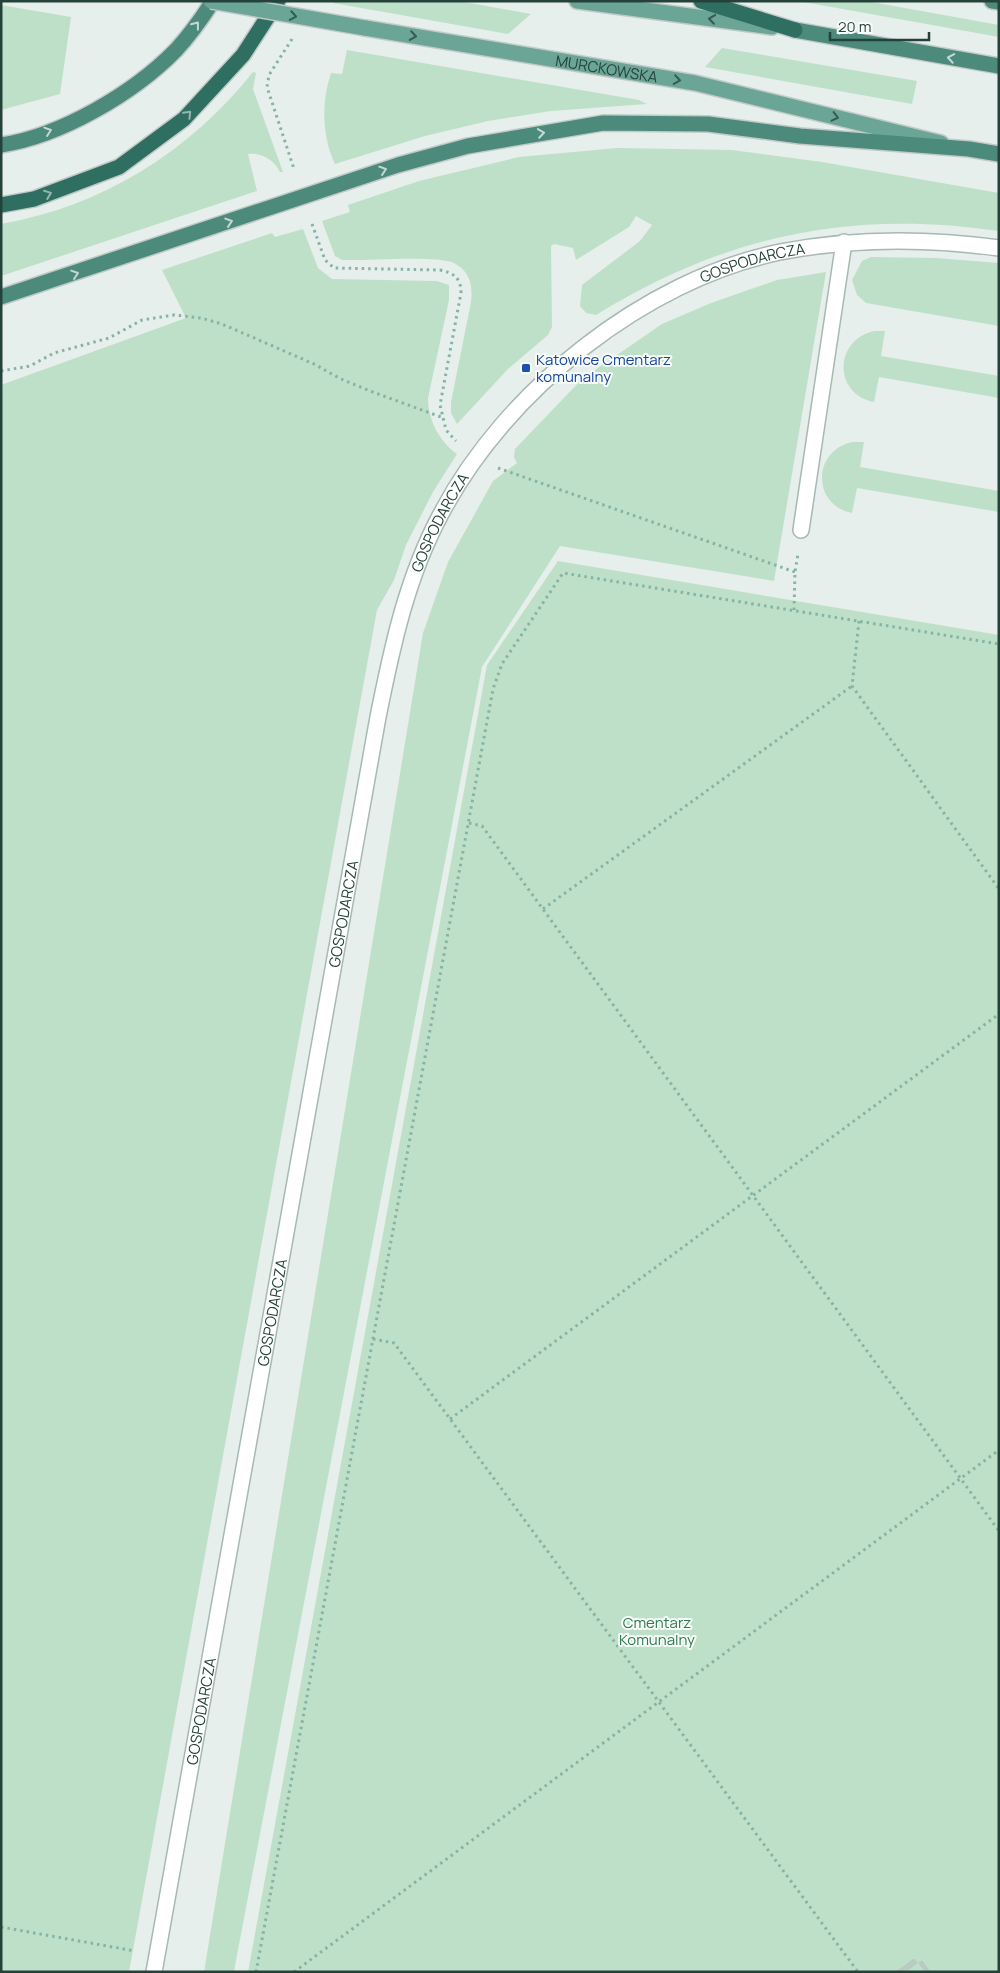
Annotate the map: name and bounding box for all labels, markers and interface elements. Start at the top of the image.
one-way arrow [289,10,298,20]
scale bar [830,10,929,42]
one-way arrow [708,14,716,25]
text: 20 m [838,16,871,37]
one-way arrow [190,22,198,31]
one-way arrow [408,31,417,41]
street label: MURCKOWSKA [554,49,660,87]
one-way arrow [946,53,955,63]
one-way arrow [672,74,681,84]
one-way arrow [182,111,191,120]
one-way arrow [830,111,839,122]
one-way arrow [43,127,51,137]
one-way arrow [537,128,545,139]
one-way arrow [378,166,387,176]
one-way arrow [44,190,52,200]
one-way arrow [224,218,233,228]
street label: GOSPODARCZA [696,237,807,287]
one-way arrow [70,270,78,280]
place label: Katowice Cmentarz komunalny [536,349,671,387]
marker: Katowice Cmentarz komunalny [520,362,532,374]
street label: GOSPODARCZA [406,468,474,575]
street label: GOSPODARCZA [323,858,363,969]
street label: GOSPODARCZA [252,1257,292,1368]
park label: Cmentarz Komunalny [619,1612,695,1650]
street label: GOSPODARCZA [181,1655,221,1766]

